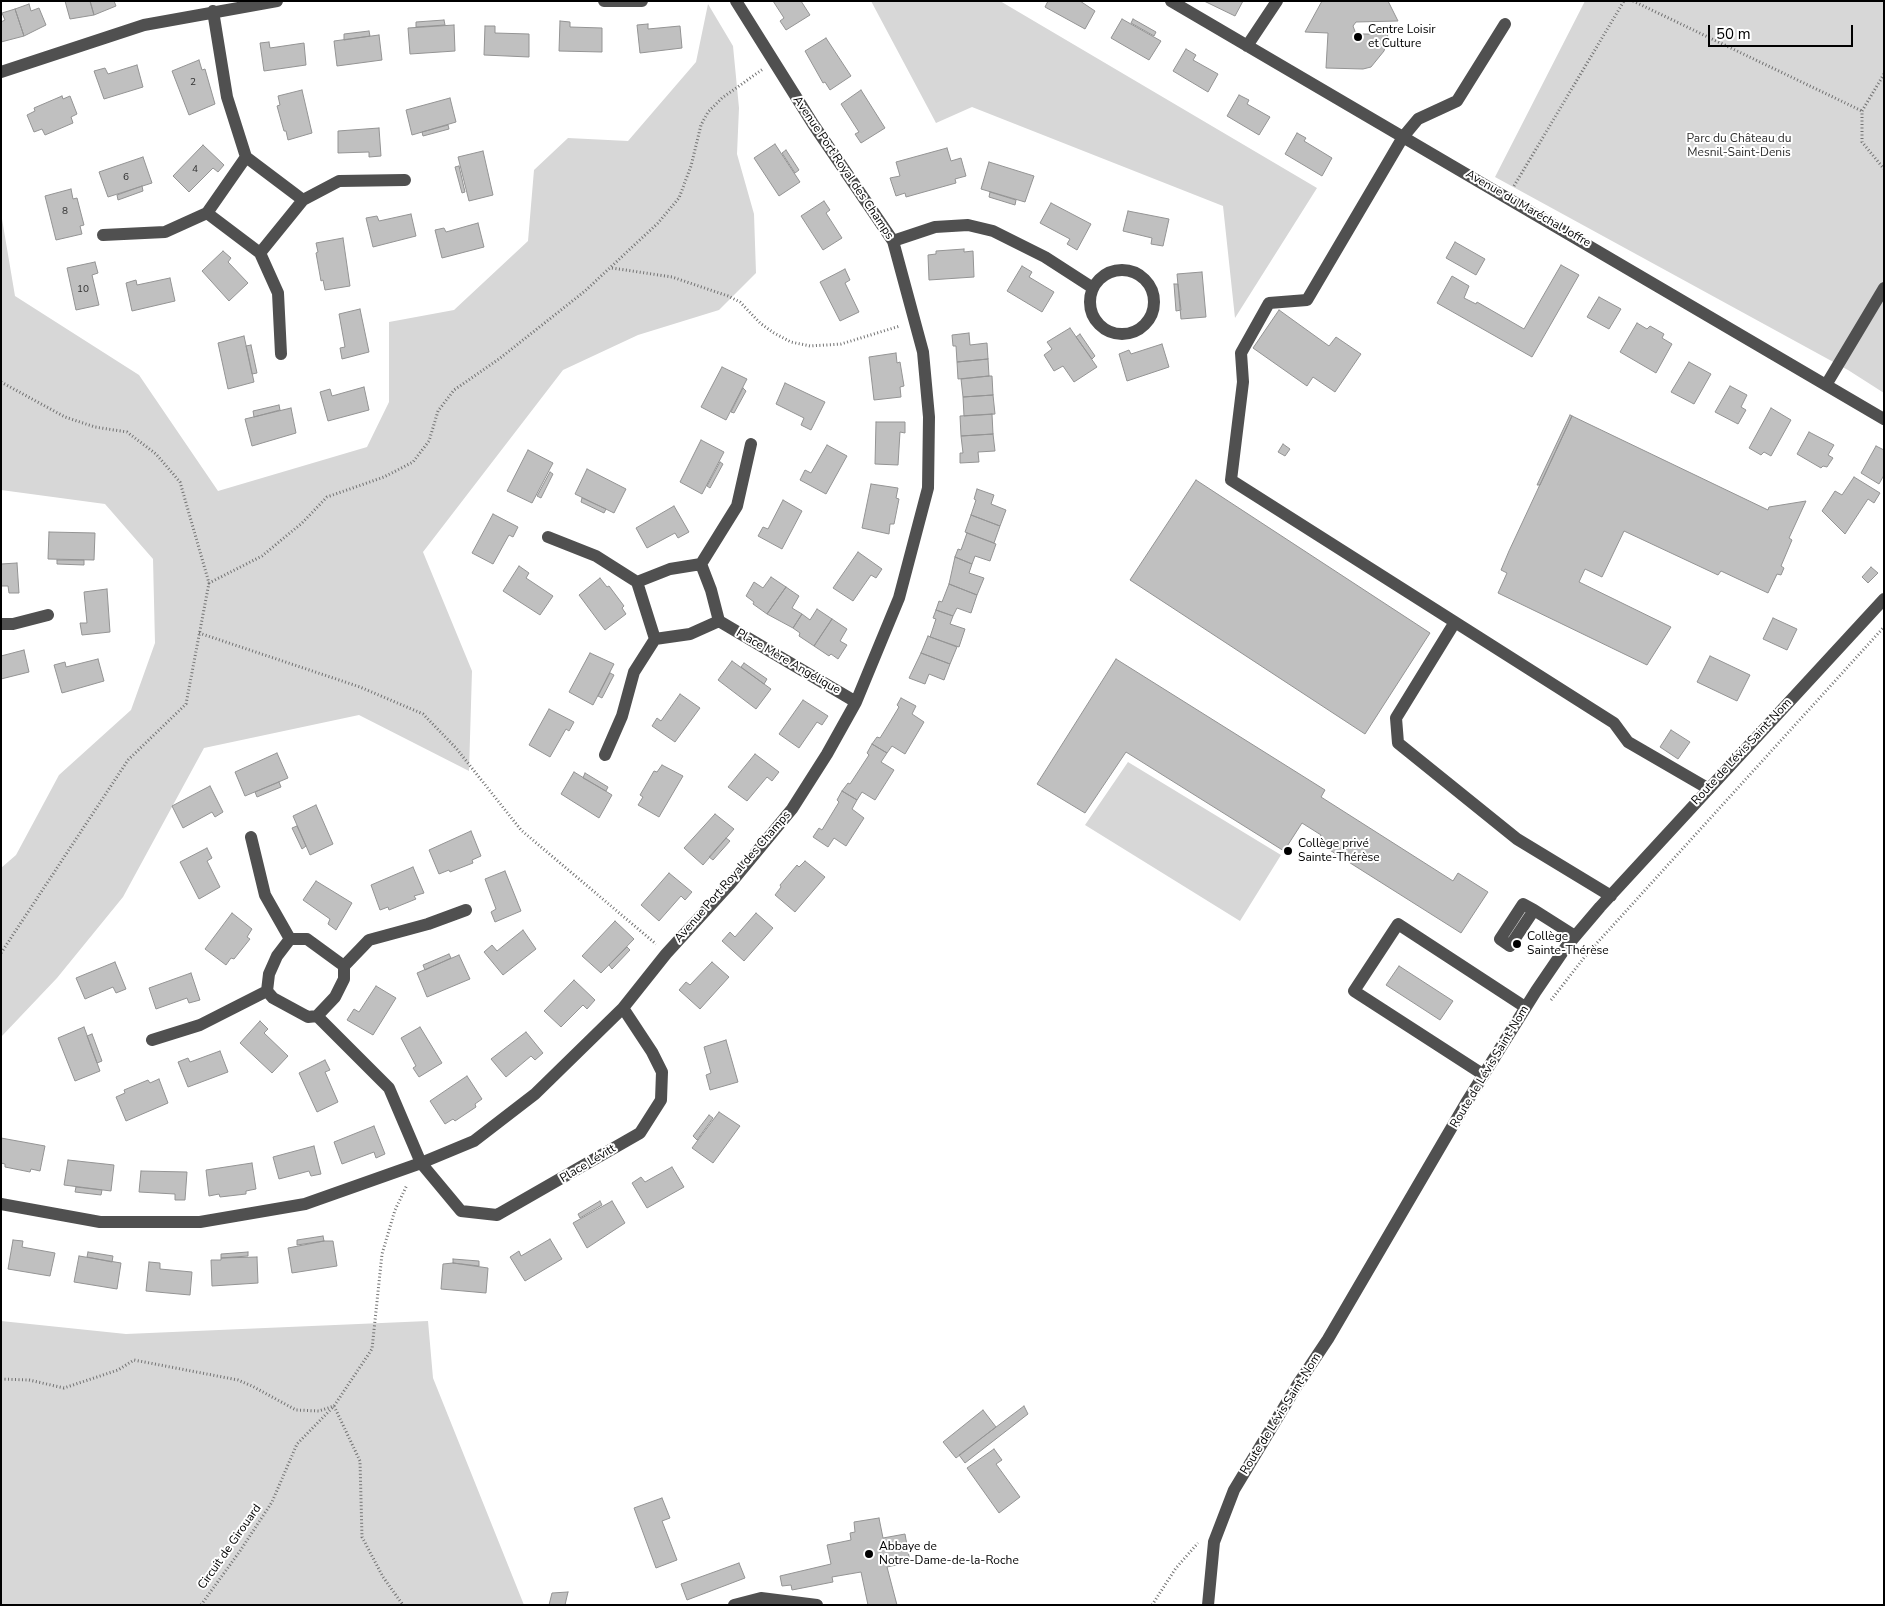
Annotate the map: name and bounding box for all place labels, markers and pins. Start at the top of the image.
place label: Centre Loisir et Culture [1368,23,1436,51]
marker: Centre Loisir et Culture [1352,31,1364,43]
place label: Collège privé Sainte-Thérèse [1298,837,1380,865]
marker: Collège privé Sainte-Thérèse [1282,845,1294,857]
place label: Collège Sainte-Thérèse [1527,930,1609,958]
marker: Collège Sainte-Thérèse [1511,938,1523,950]
place label: Abbaye de Notre-Dame-de-la-Roche [879,1540,1019,1568]
marker: Abbaye de Notre-Dame-de-la-Roche [863,1548,875,1560]

